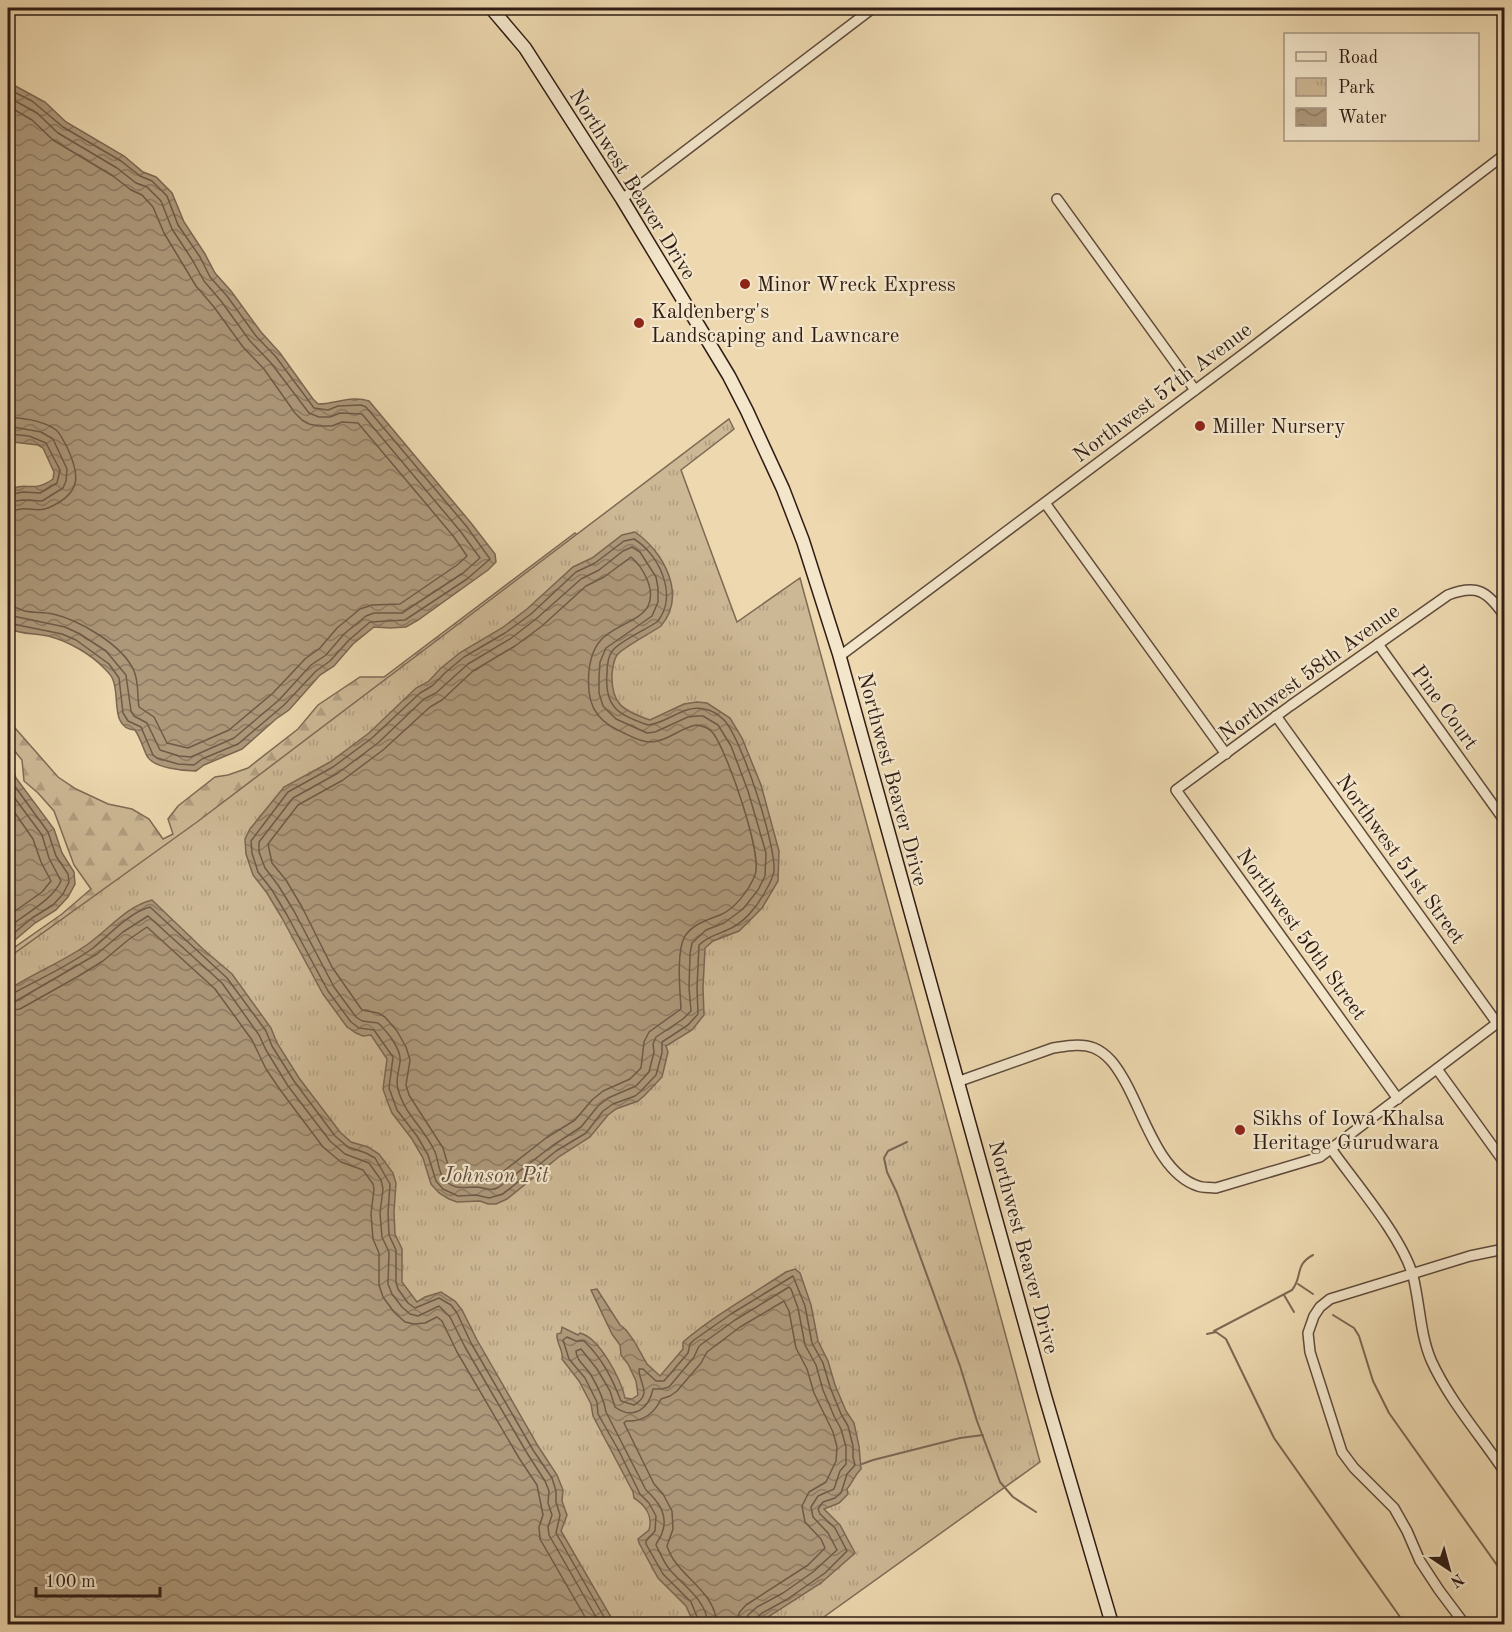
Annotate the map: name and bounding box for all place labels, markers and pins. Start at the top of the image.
place label: Minor Wreck Express [757,275,956,296]
marker: Minor Wreck Express [738,277,752,291]
place label: Kaldenberg's Landscaping and Lawncare [651,302,899,347]
marker: Kaldenberg's Landscaping and Lawncare [632,316,646,330]
place label: Miller Nursery [1212,417,1345,438]
marker: Miller Nursery [1193,419,1207,433]
place label: Sikhs of Iowa Khalsa Heritage Gurudwara [1252,1109,1444,1154]
marker: Sikhs of Iowa Khalsa Heritage Gurudwara [1233,1123,1247,1137]

